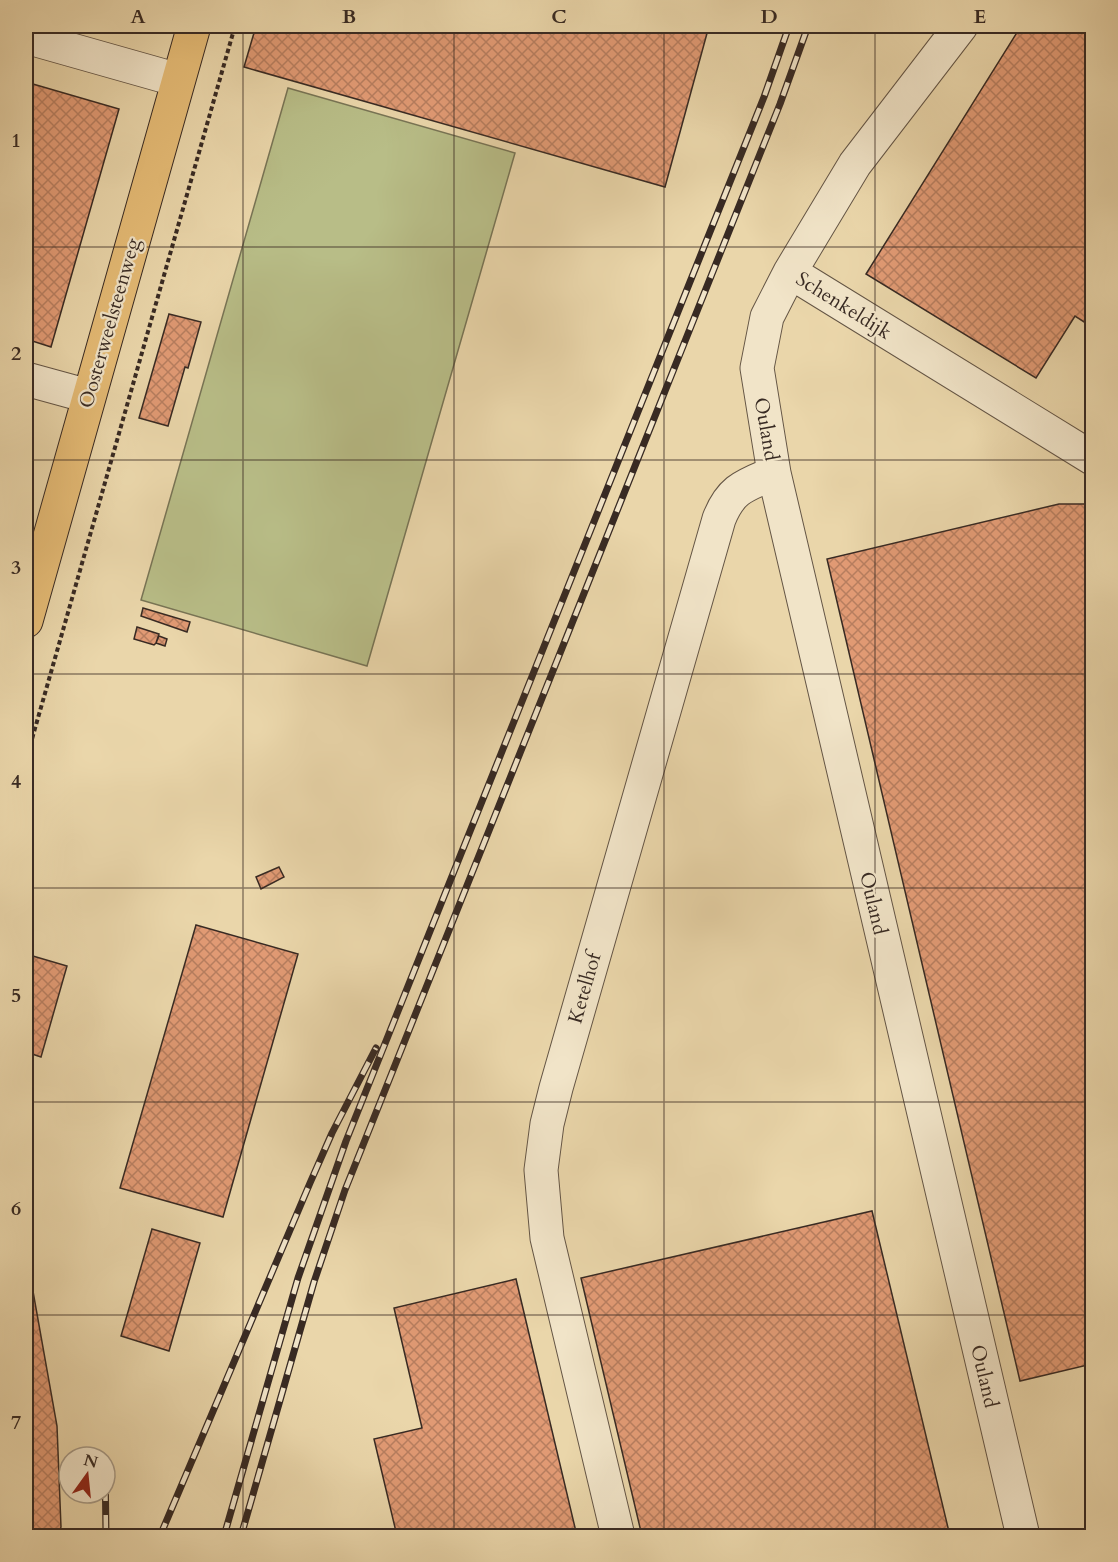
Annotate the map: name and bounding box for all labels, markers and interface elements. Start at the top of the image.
text: A [130,3,146,30]
text: B [342,3,356,30]
text: C [551,3,567,30]
text: D [760,3,778,30]
text: E [974,3,986,30]
text: 1 [11,127,21,154]
street label: Oosterweelsteenweg [72,234,147,411]
street label: Schenkeldijk [791,265,897,346]
text: 2 [11,340,21,367]
street label: Ouland [748,395,785,463]
text: 3 [11,554,21,581]
text: 4 [11,768,21,795]
street label: Ouland [853,869,894,938]
street label: Ketelhof [562,947,608,1027]
text: 5 [11,982,21,1009]
text: 6 [11,1195,21,1222]
street label: Ouland [964,1342,1005,1411]
text: 7 [11,1409,21,1436]
north arrow [57,1445,117,1505]
text: N [81,1449,100,1474]

